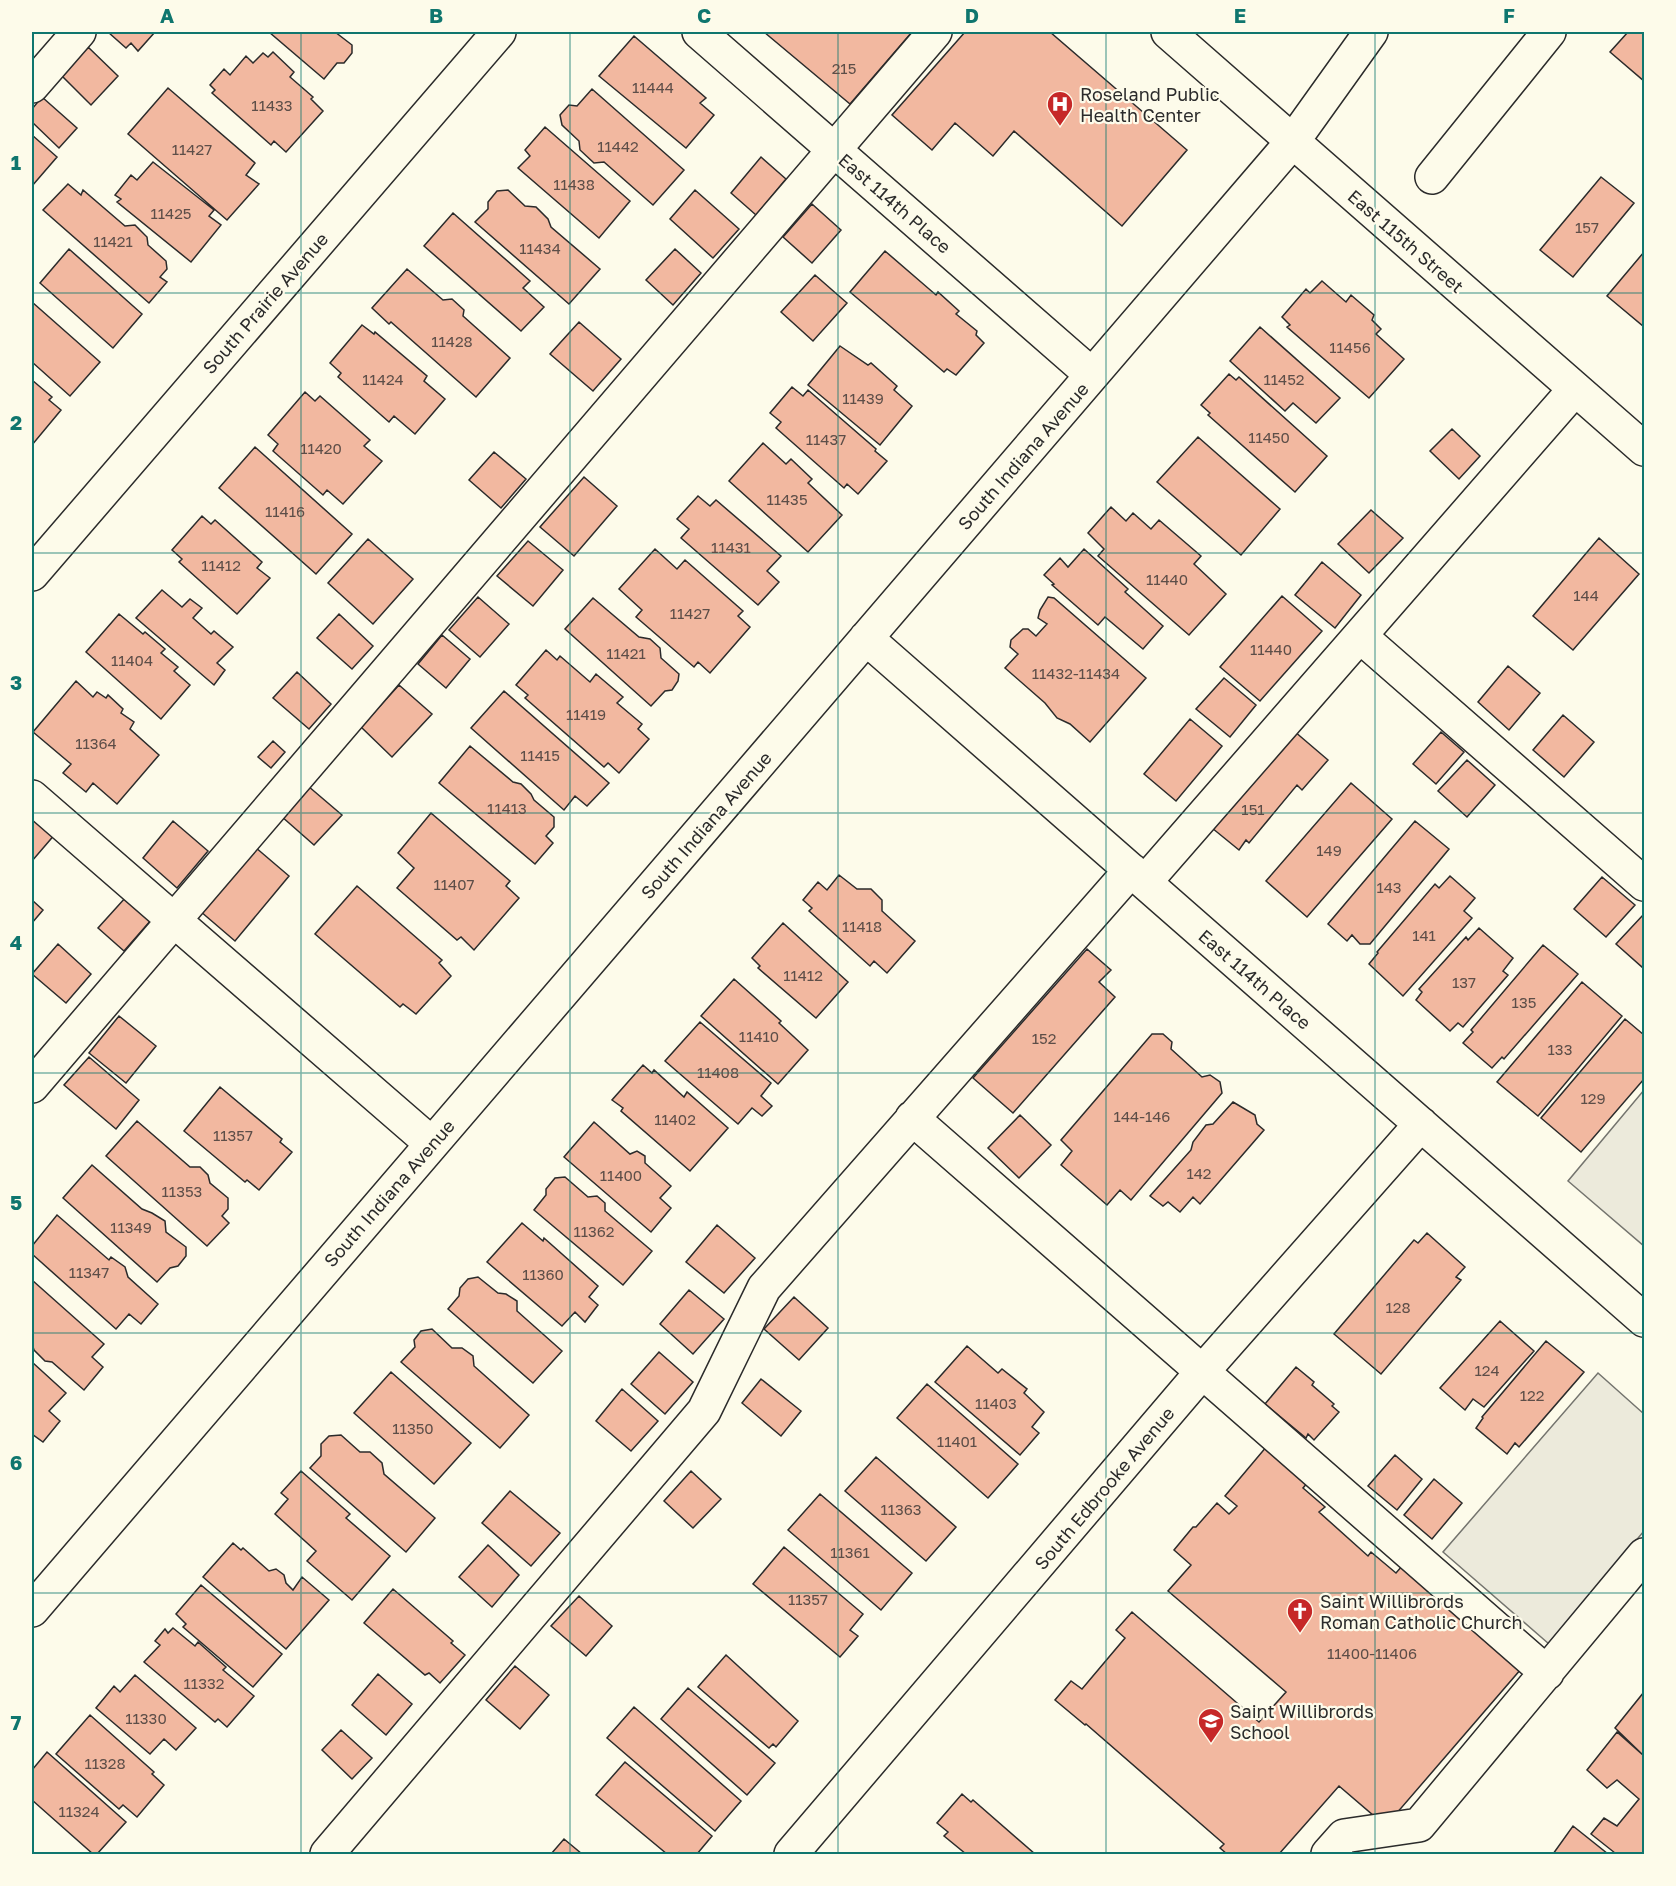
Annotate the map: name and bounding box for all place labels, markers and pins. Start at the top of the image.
place label: Roseland Public Health Center [1080,83,1220,126]
hospital icon: Roseland Public Health Center [1045,89,1075,127]
place label: Saint Willibrords Roman Catholic Church [1320,1590,1523,1633]
church icon: Saint Willibrords Roman Catholic Church [1285,1596,1315,1634]
place label: Saint Willibrords School [1230,1700,1374,1743]
school or university icon: Saint Willibrords School [1196,1706,1226,1744]

